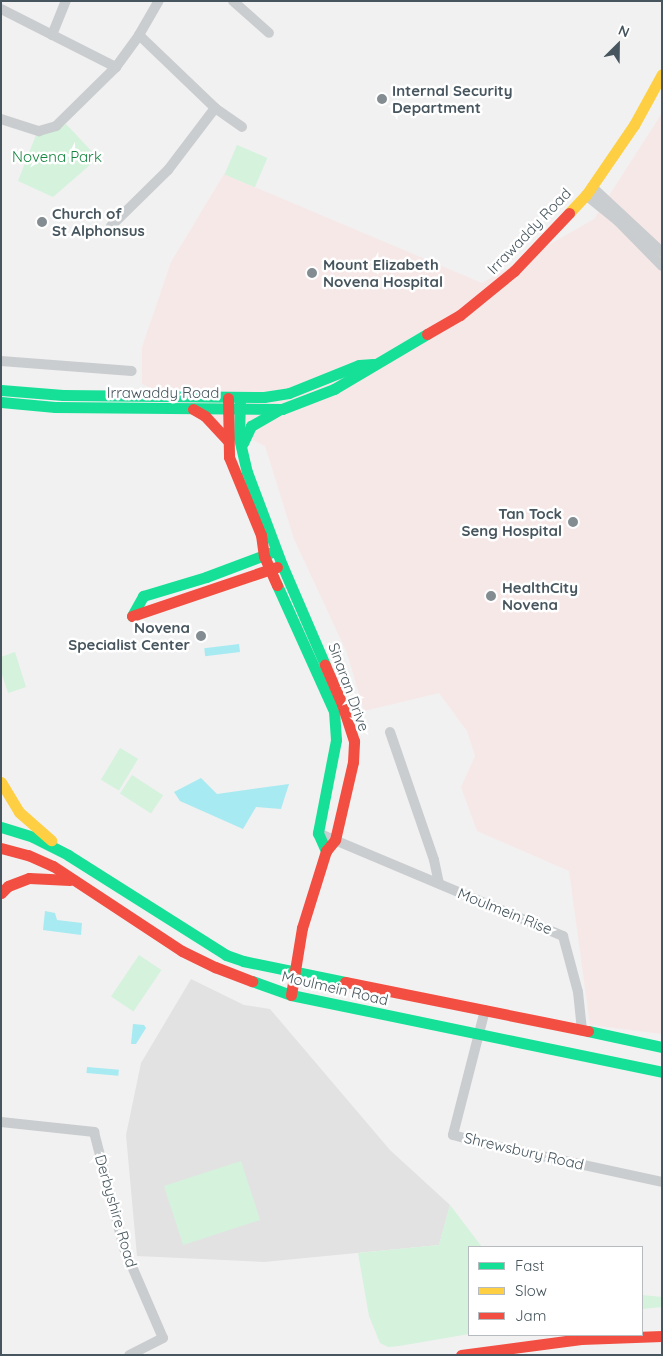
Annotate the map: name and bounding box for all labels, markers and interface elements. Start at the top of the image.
north arrow [593,20,643,70]
text: N [616,21,632,41]
place label: Internal Security Department [392,81,512,116]
marker: Internal Security Department [376,93,388,105]
park label: Novena Park [12,148,102,166]
street label: Irrawaddy Road [483,184,575,278]
place label: Church of St Alphonsus [52,204,145,239]
marker: Church of St Alphonsus [36,216,48,228]
place label: Mount Elizabeth Novena Hospital [323,255,443,290]
marker: Mount Elizabeth Novena Hospital [305,266,319,280]
street label: Irrawaddy Road [107,384,219,402]
place label: Tan Tock Seng Hospital [462,504,562,539]
marker: Tan Tock Seng Hospital [566,515,580,529]
place label: HealthCity Novena [502,578,578,613]
marker: HealthCity Novena [484,589,498,603]
place label: Novena Specialist Center [68,618,190,653]
marker: Novena Specialist Center [194,629,208,643]
street label: Sinaran Drive [325,640,373,734]
street label: Moulmein Rise [455,884,555,938]
street label: Moulmein Road [280,967,390,1009]
street label: Shrewsbury Road [462,1128,586,1174]
street label: Derbyshire Road [91,1152,141,1270]
legend [468,1246,643,1336]
text: Fast [515,1256,544,1275]
text: Slow [515,1281,547,1300]
text: Jam [515,1306,546,1325]

